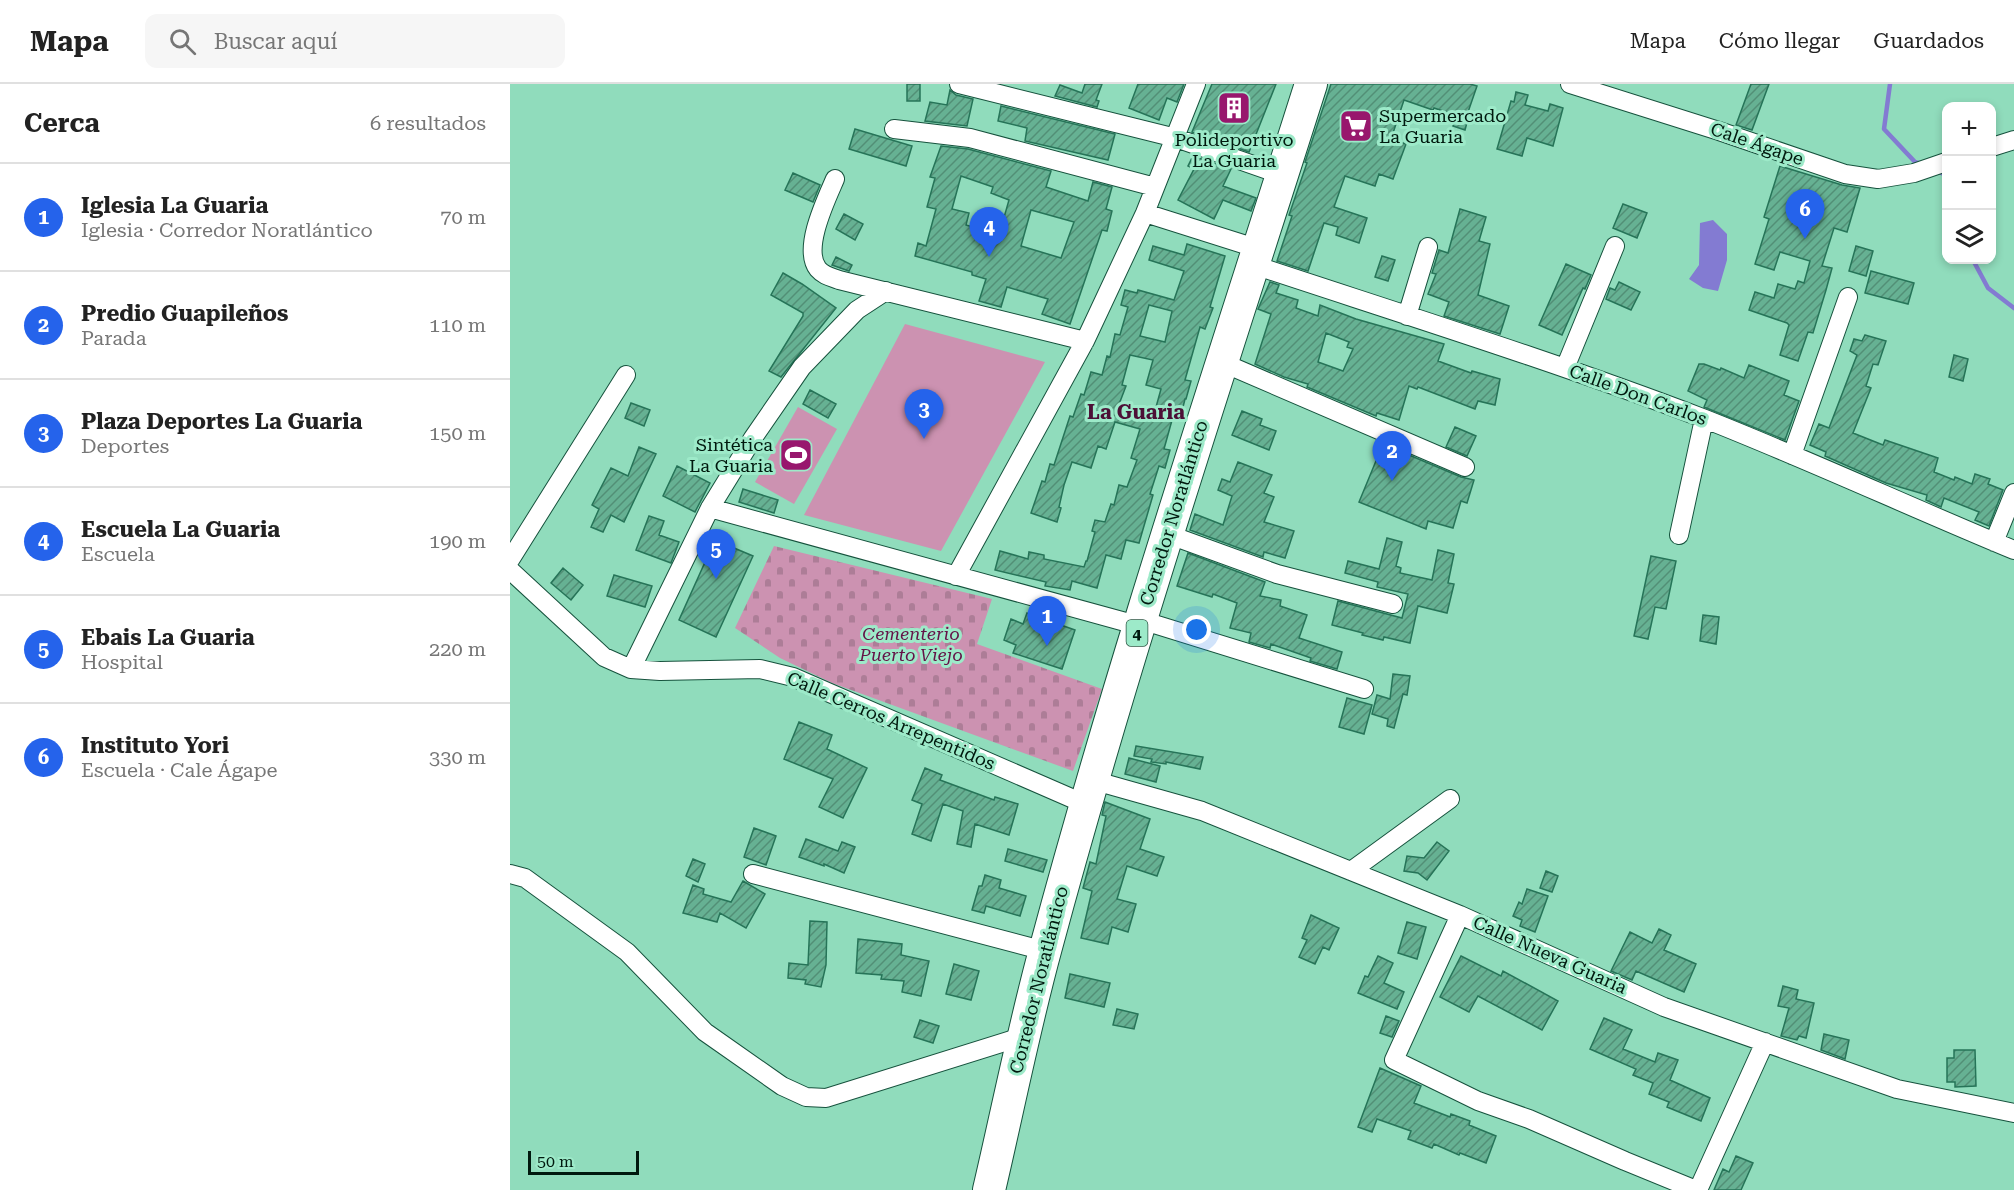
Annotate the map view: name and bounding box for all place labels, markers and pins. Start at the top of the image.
building icon: Polideportivo La Guaria [1216,90,1252,126]
place label: Supermercado La Guaria [1379,105,1506,147]
supermarket icon: Supermercado La Guaria [1338,108,1374,144]
place label: Polideportivo La Guaria [1174,129,1294,171]
pin: 6 [1786,190,1824,239]
pin: 4 [970,208,1008,257]
pin: 3 [904,390,944,439]
pin: 2 [1372,432,1412,481]
place label: Sintética La Guaria [689,434,773,476]
sports icon: Sintética La Guaria [778,437,814,473]
pin: 5 [696,530,736,579]
pin: 1 [1028,596,1066,646]

